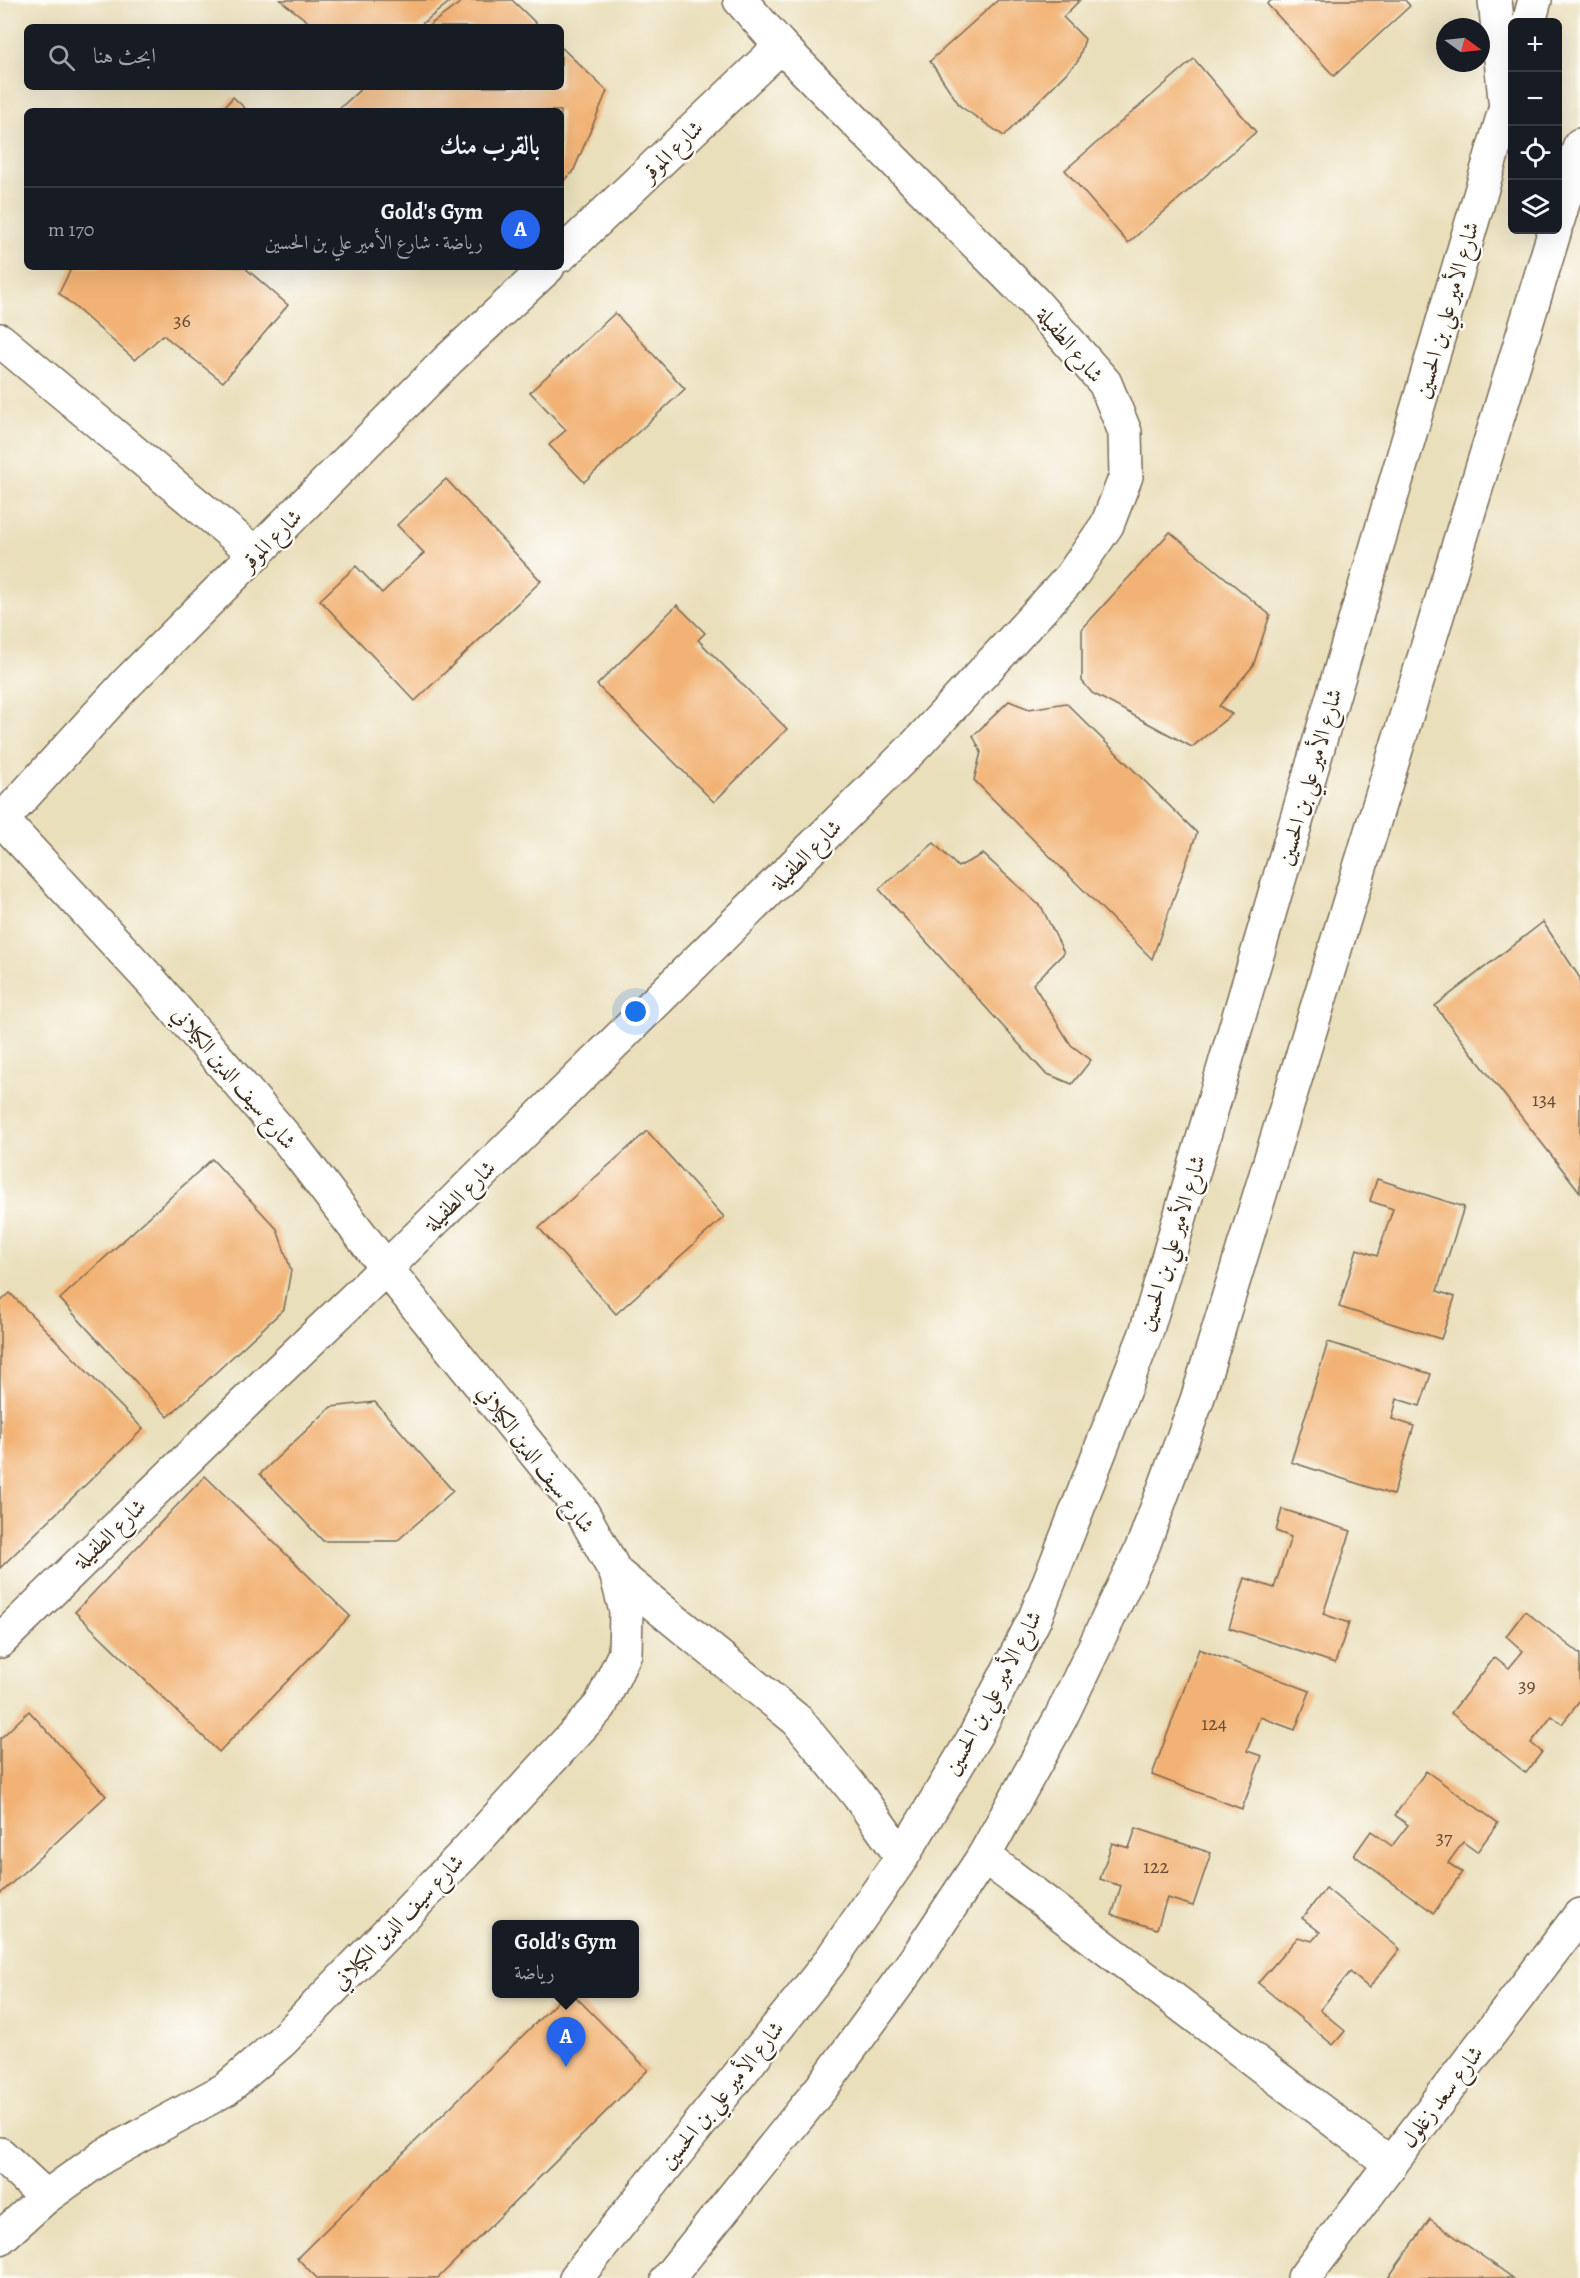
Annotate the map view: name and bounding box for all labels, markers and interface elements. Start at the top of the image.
north arrow [1436,18,1490,72]
map controls [1508,18,1562,234]
button: + [1508,18,1562,72]
search box [24,24,564,90]
icon: search [45,41,78,74]
text: ابحث هنا [93,41,156,71]
button: − [1508,72,1562,126]
street label: شارع الموقر [633,114,712,192]
button: locate [1508,126,1562,180]
text: بالقرب منك [439,128,540,163]
button: layers [1508,180,1562,234]
text: Gold's Gym [381,197,483,227]
text: 170 m [48,216,95,243]
text: A [514,216,527,243]
street label: شارع الأمير علي بن الحسين [1406,218,1492,404]
text: رياضة · شارع الأمير علي بن الحسين [265,229,483,256]
street label: شارع الطفيلة [1027,300,1110,391]
house number: 36 [173,307,191,334]
street label: شارع الموقر [232,502,311,581]
street label: شارع الأمير علي بن الحسين [1269,685,1355,871]
street label: شارع الطفيلة [763,813,851,900]
your location [621,997,650,1026]
street label: شارع سيف الدين الكيلاني [163,1000,303,1158]
house number: 134 [1532,1086,1556,1113]
street label: شارع الأمير علي بن الحسين [1130,1151,1219,1336]
street label: شارع الطفيلة [417,1154,505,1241]
street label: شارع سيف الدين الكيلاني [468,1379,602,1541]
street label: شارع الطفيلة [66,1492,155,1579]
street label: شارع الأمير علي بن الحسين [936,1605,1054,1783]
house number: 39 [1518,1672,1536,1699]
house number: 124 [1201,1710,1227,1737]
house number: 37 [1436,1824,1453,1851]
street label: شارع سيف الدين الكيلاني [325,1847,473,1999]
house number: 122 [1143,1853,1169,1880]
popup [492,1920,639,1998]
text: Gold's Gym [514,1927,617,1957]
text: رياضة [514,1959,555,1986]
street label: شارع الأمير علي بن الحسين [652,2014,796,2179]
pin: A [546,2018,586,2067]
street label: شارع سعد زغلول [1394,2040,1493,2156]

